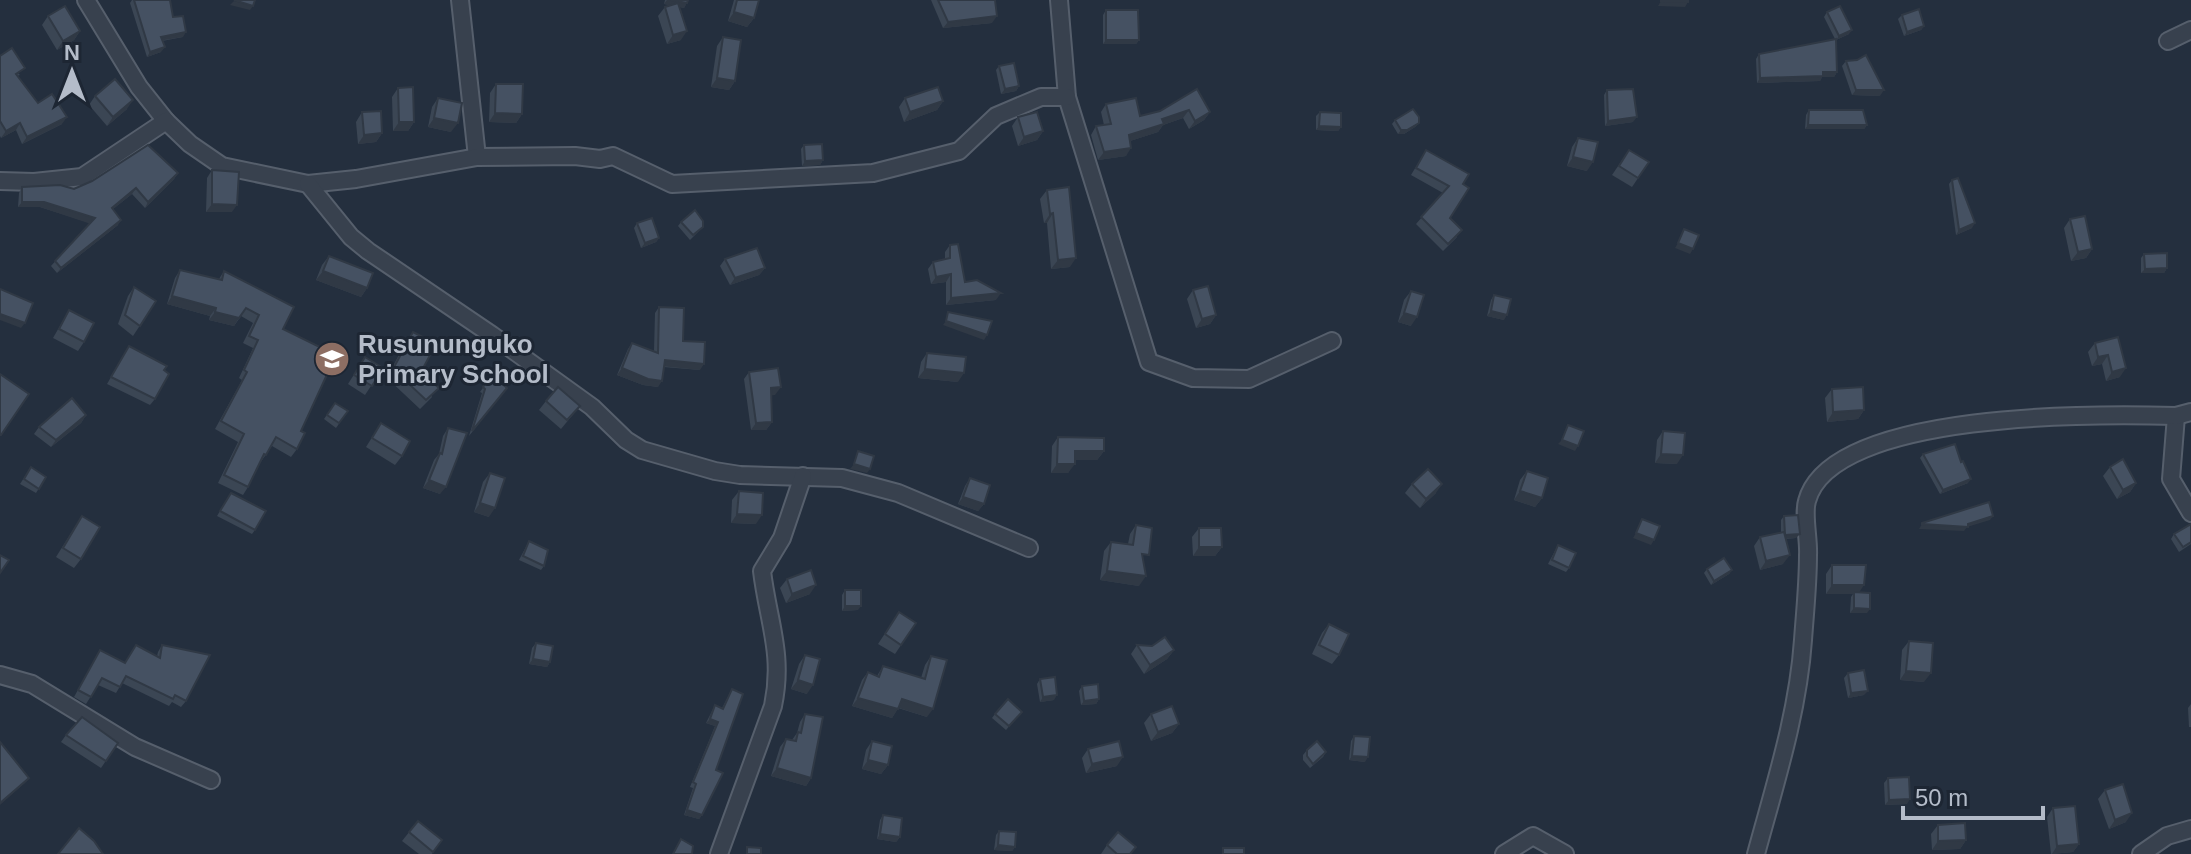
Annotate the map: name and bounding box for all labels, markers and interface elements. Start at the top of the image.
north arrow [32,32,112,112]
text: N [64,40,80,65]
place label: Rusununguko Primary School [358,329,549,389]
school or university icon: Rusununguko Primary School [313,340,351,378]
scale bar [1903,770,2043,820]
text: 50 m [1915,784,1968,811]

